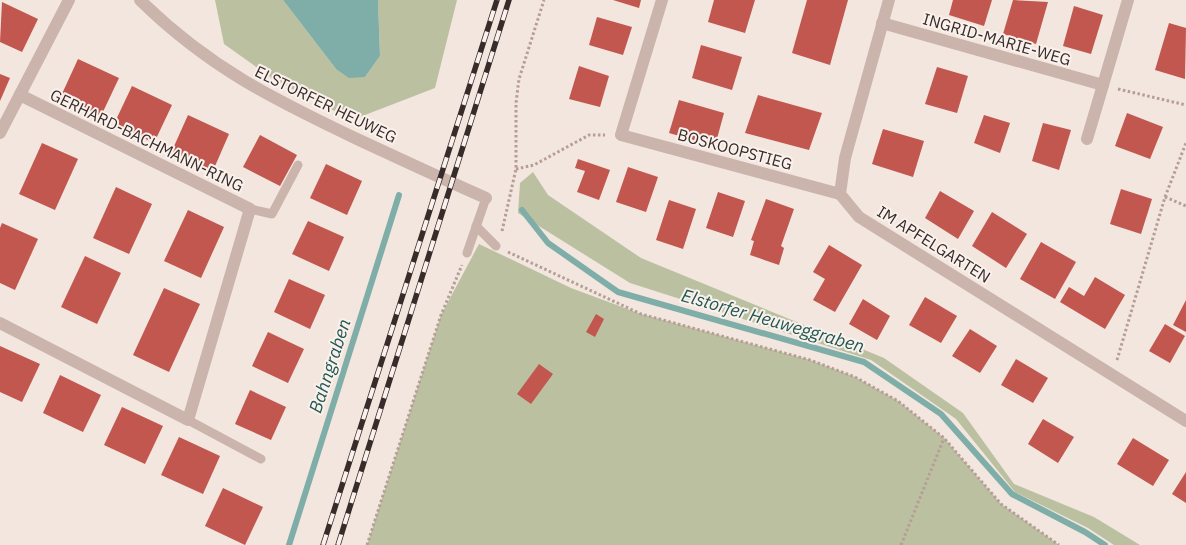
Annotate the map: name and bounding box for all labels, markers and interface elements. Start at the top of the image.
street label: INGRID-MARIE-WEG [921,8,1073,70]
street label: ELSTORFER HEUWEG [252,61,400,147]
street label: GERHARD-BACHMANN-RING [47,84,247,196]
street label: BOSKOOPSTIEG [675,124,795,174]
street label: IM APFELGARTEN [874,201,994,287]
water label: Elstorfer Heuweggraben [679,283,867,358]
water label: Bahngraben [303,316,356,416]

